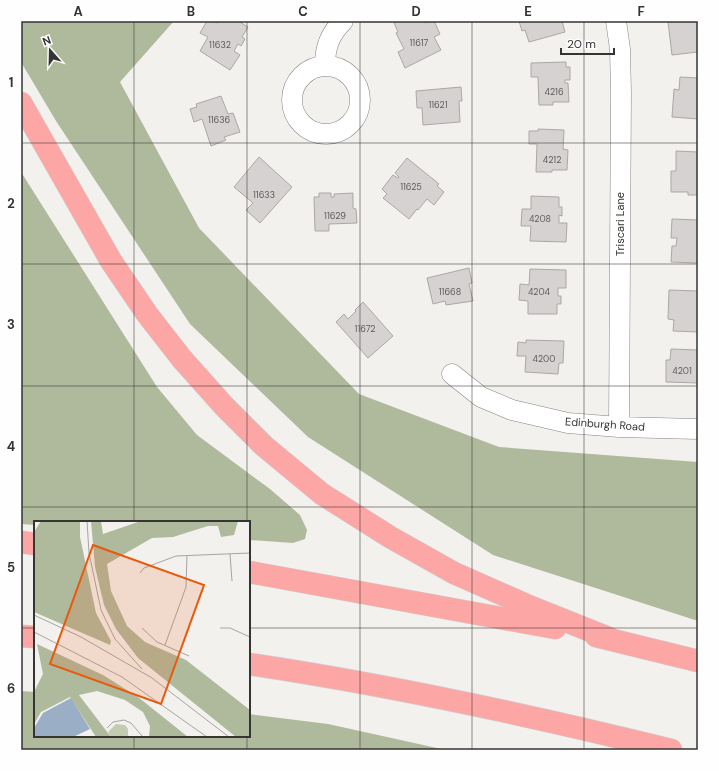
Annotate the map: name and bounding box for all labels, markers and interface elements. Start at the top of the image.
text: A [73,3,83,20]
text: B [187,3,195,20]
text: C [298,3,308,20]
text: D [411,3,421,20]
text: E [524,3,532,20]
text: F [637,3,645,20]
north arrow [30,30,70,70]
scale bar [561,30,614,56]
text: N [40,33,53,49]
text: 20 m [567,36,596,52]
house number: 11617 [410,37,429,49]
house number: 11632 [209,39,231,51]
text: 1 [9,74,13,91]
house number: 4216 [544,86,564,98]
house number: 11621 [428,99,448,111]
house number: 11636 [208,114,230,126]
house number: 4212 [543,154,561,166]
house number: 11625 [400,181,422,193]
house number: 11633 [253,189,275,201]
street label: Triscari Lane [613,192,627,256]
text: 2 [7,195,15,212]
house number: 11629 [324,210,346,222]
house number: 4208 [529,213,551,225]
house number: 11668 [439,286,461,298]
house number: 4204 [528,286,551,298]
text: 3 [7,316,15,333]
house number: 11672 [355,323,375,335]
house number: 4200 [533,353,555,365]
house number: 4201 [672,365,692,377]
street label: Edinburgh Road [565,414,646,434]
text: 4 [7,438,15,455]
inset map [34,521,250,737]
text: 5 [7,559,15,576]
text: 6 [7,680,15,697]

